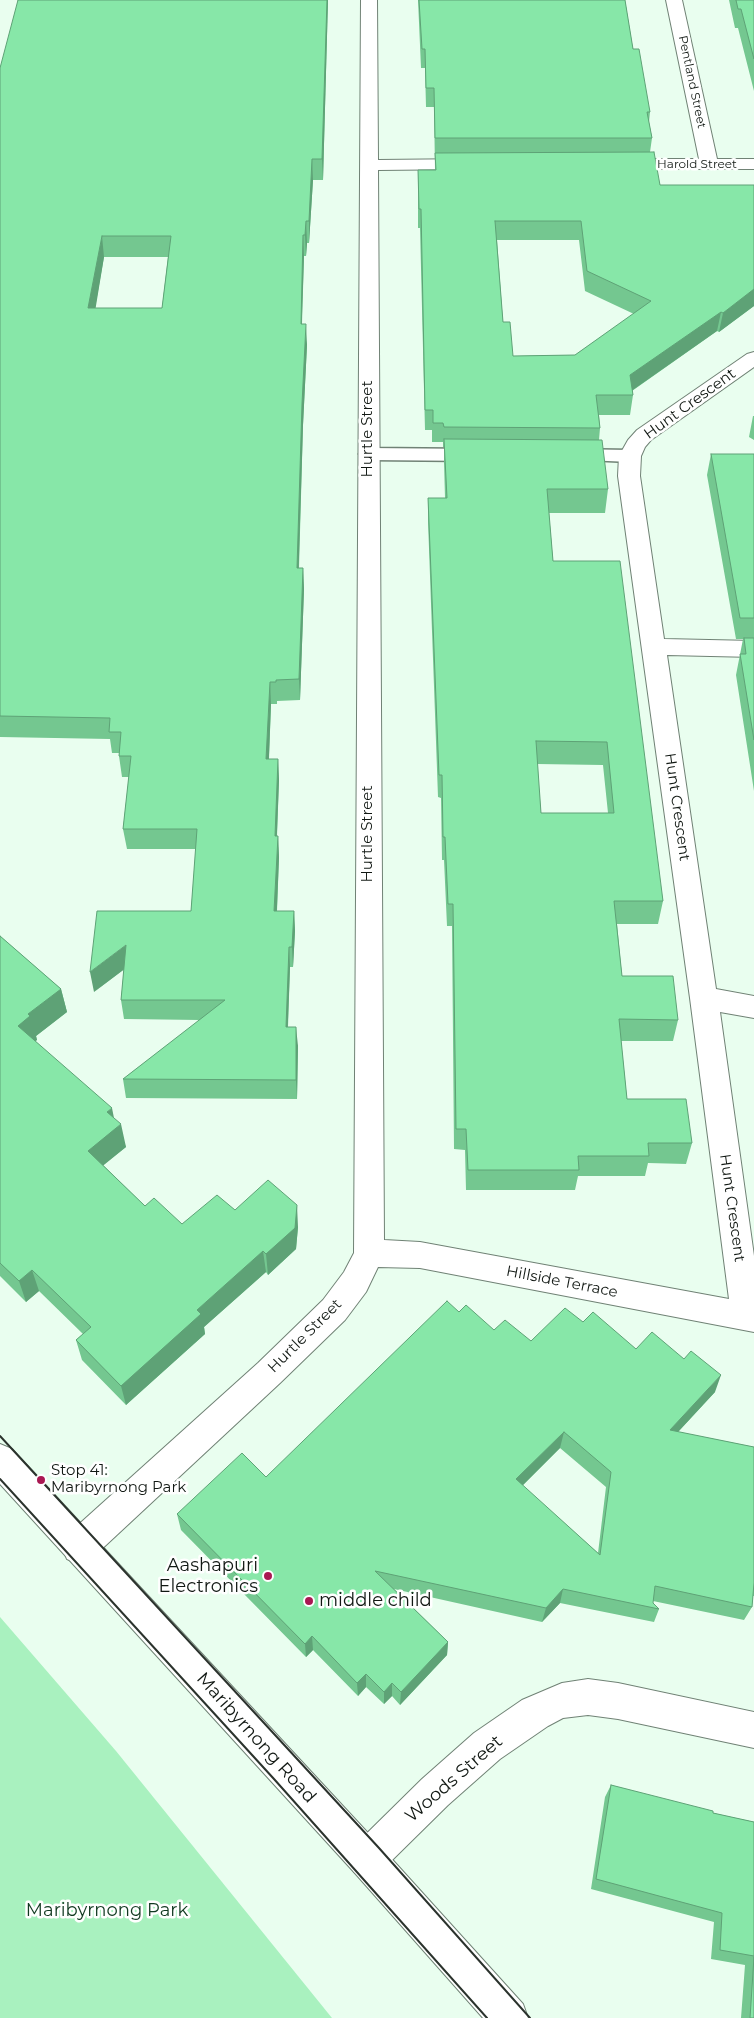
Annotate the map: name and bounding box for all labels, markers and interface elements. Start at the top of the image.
street label: Pentland Street [675,34,709,130]
street label: Harold Street [657,157,737,171]
street label: Hunt Crescent [641,365,739,443]
street label: Hurtle Street [359,381,377,477]
street label: Hunt Crescent [661,752,693,862]
street label: Hurtle Street [359,786,377,882]
street label: Hunt Crescent [716,1153,748,1263]
street label: Hillside Terrace [505,1262,619,1302]
street label: Hurtle Street [264,1295,346,1377]
place label: Stop 41: Maribyrnong Park [51,1462,186,1497]
marker: Stop 41: Maribyrnong Park [35,1474,47,1486]
place label: Aashapuri Electronics [158,1555,258,1598]
marker: Aashapuri Electronics [262,1570,274,1582]
place label: middle child [319,1590,432,1612]
marker: middle child [303,1595,315,1607]
street label: Maribyrnong Road [192,1668,320,1808]
street label: Woods Street [401,1731,507,1827]
park label: Maribyrnong Park [26,1900,188,1922]

